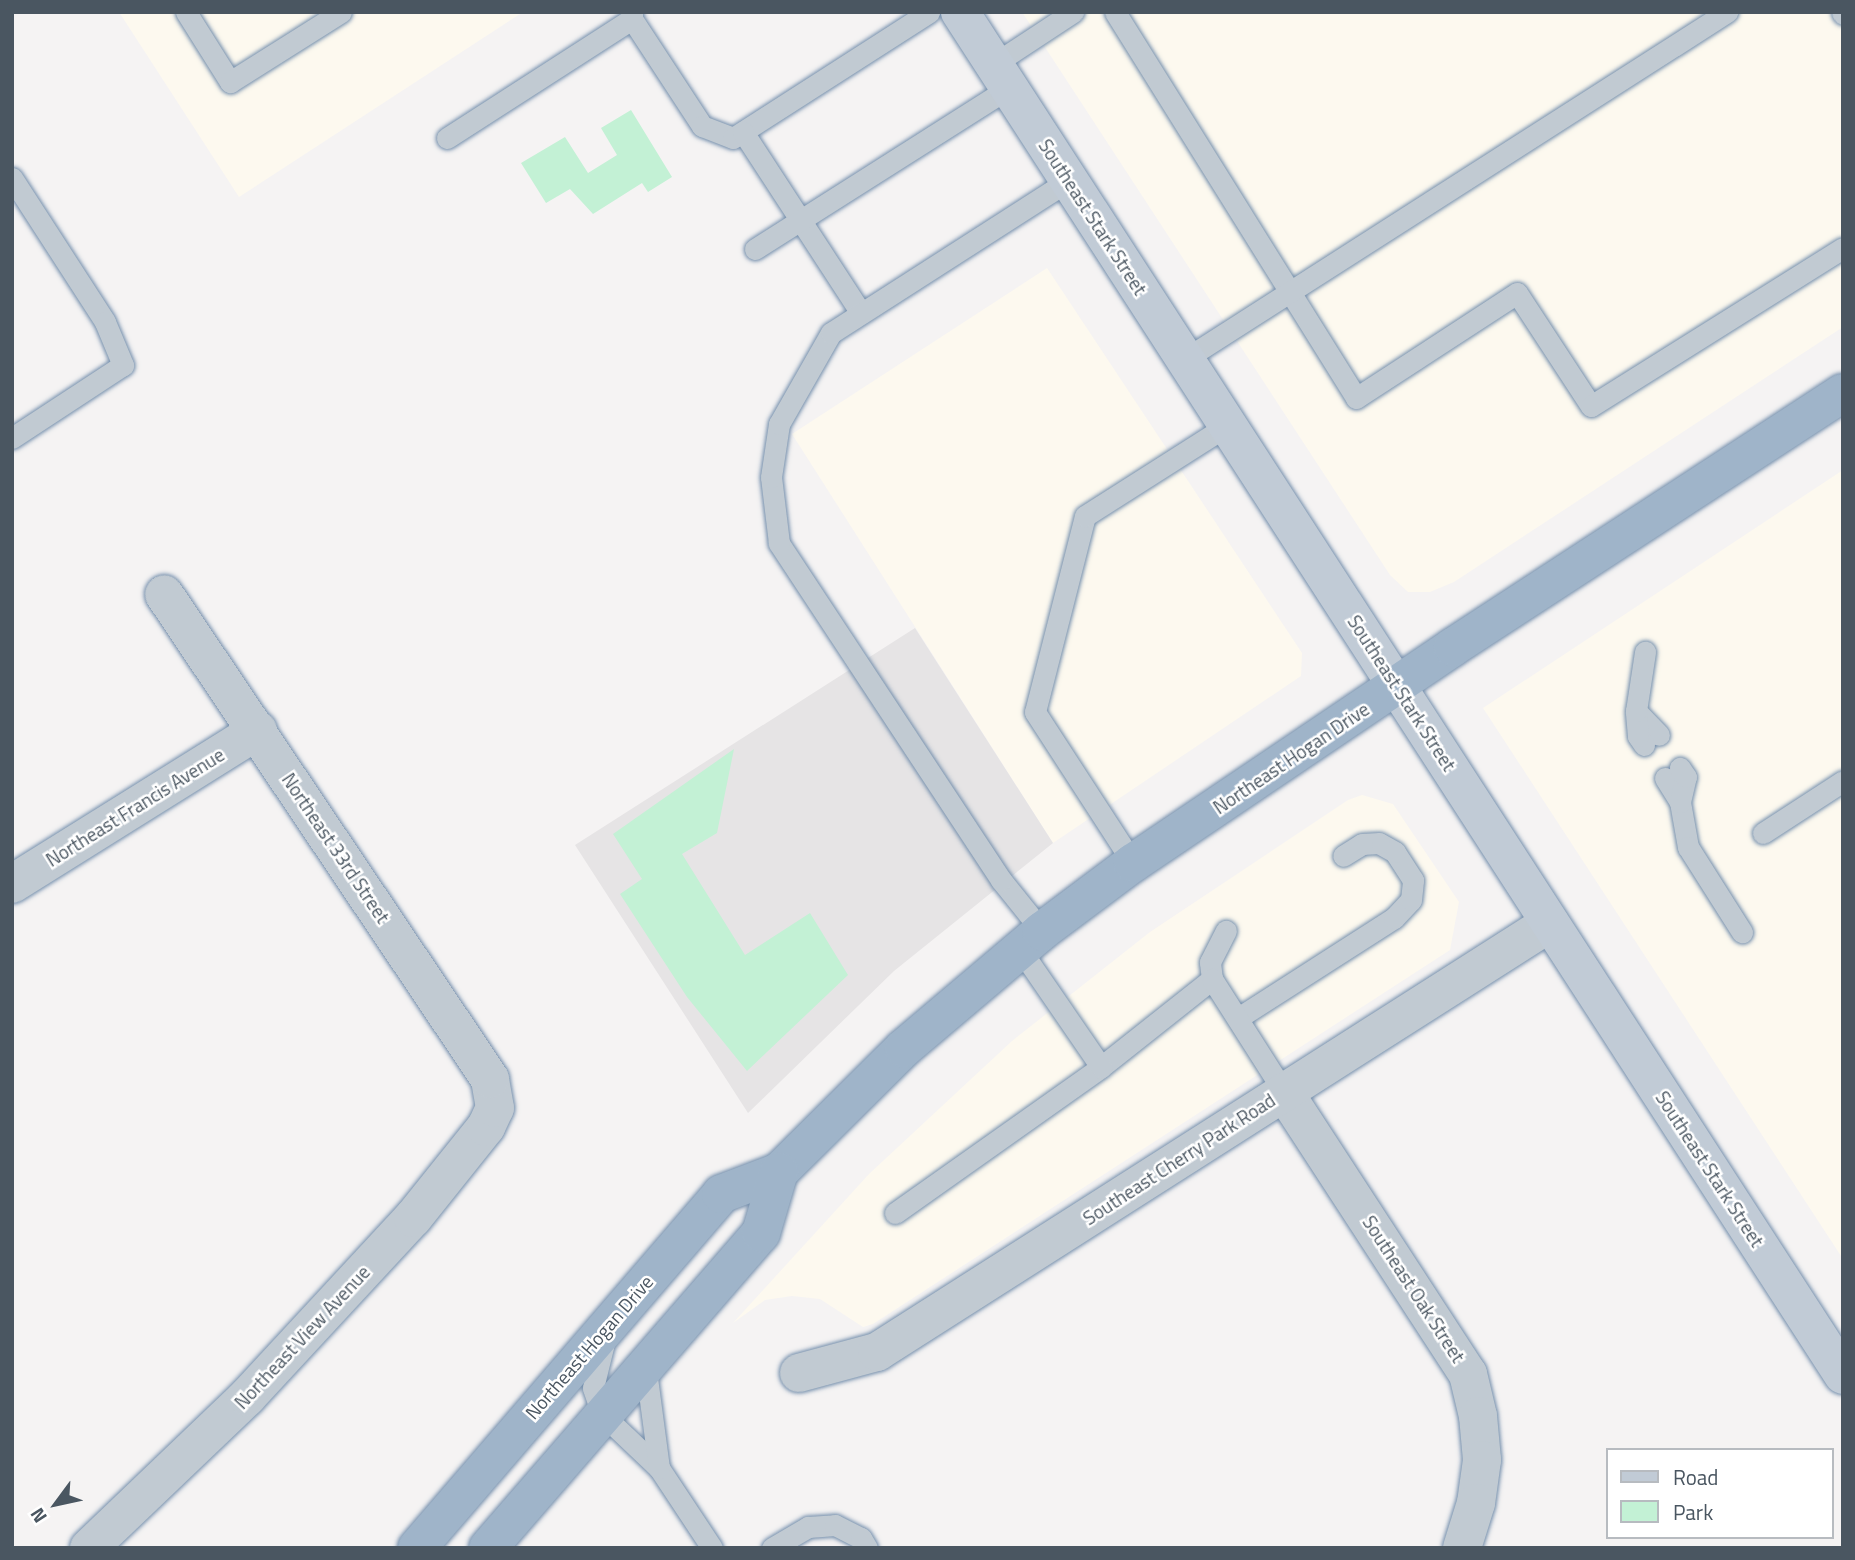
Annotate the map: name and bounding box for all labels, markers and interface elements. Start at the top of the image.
street label: Southeast Stark Street [1034,135,1152,299]
street label: Southeast Stark Street [1343,611,1461,775]
street label: Northeast Hogan Drive [1209,697,1373,819]
street label: Northeast Francis Avenue [42,743,228,871]
street label: Northeast 33rd Street [277,769,395,927]
street label: Southeast Stark Street [1651,1087,1769,1251]
street label: Southeast Cherry Park Road [1079,1088,1279,1230]
street label: Southeast Oak Street [1358,1211,1470,1367]
street label: Northeast View Avenue [230,1261,374,1413]
street label: Northeast Hogan Drive [520,1270,658,1424]
legend [1606,1448,1834,1539]
text: Road [1673,1461,1718,1493]
north arrow [21,1469,91,1539]
text: Park [1673,1496,1713,1528]
text: N [22,1502,54,1529]

